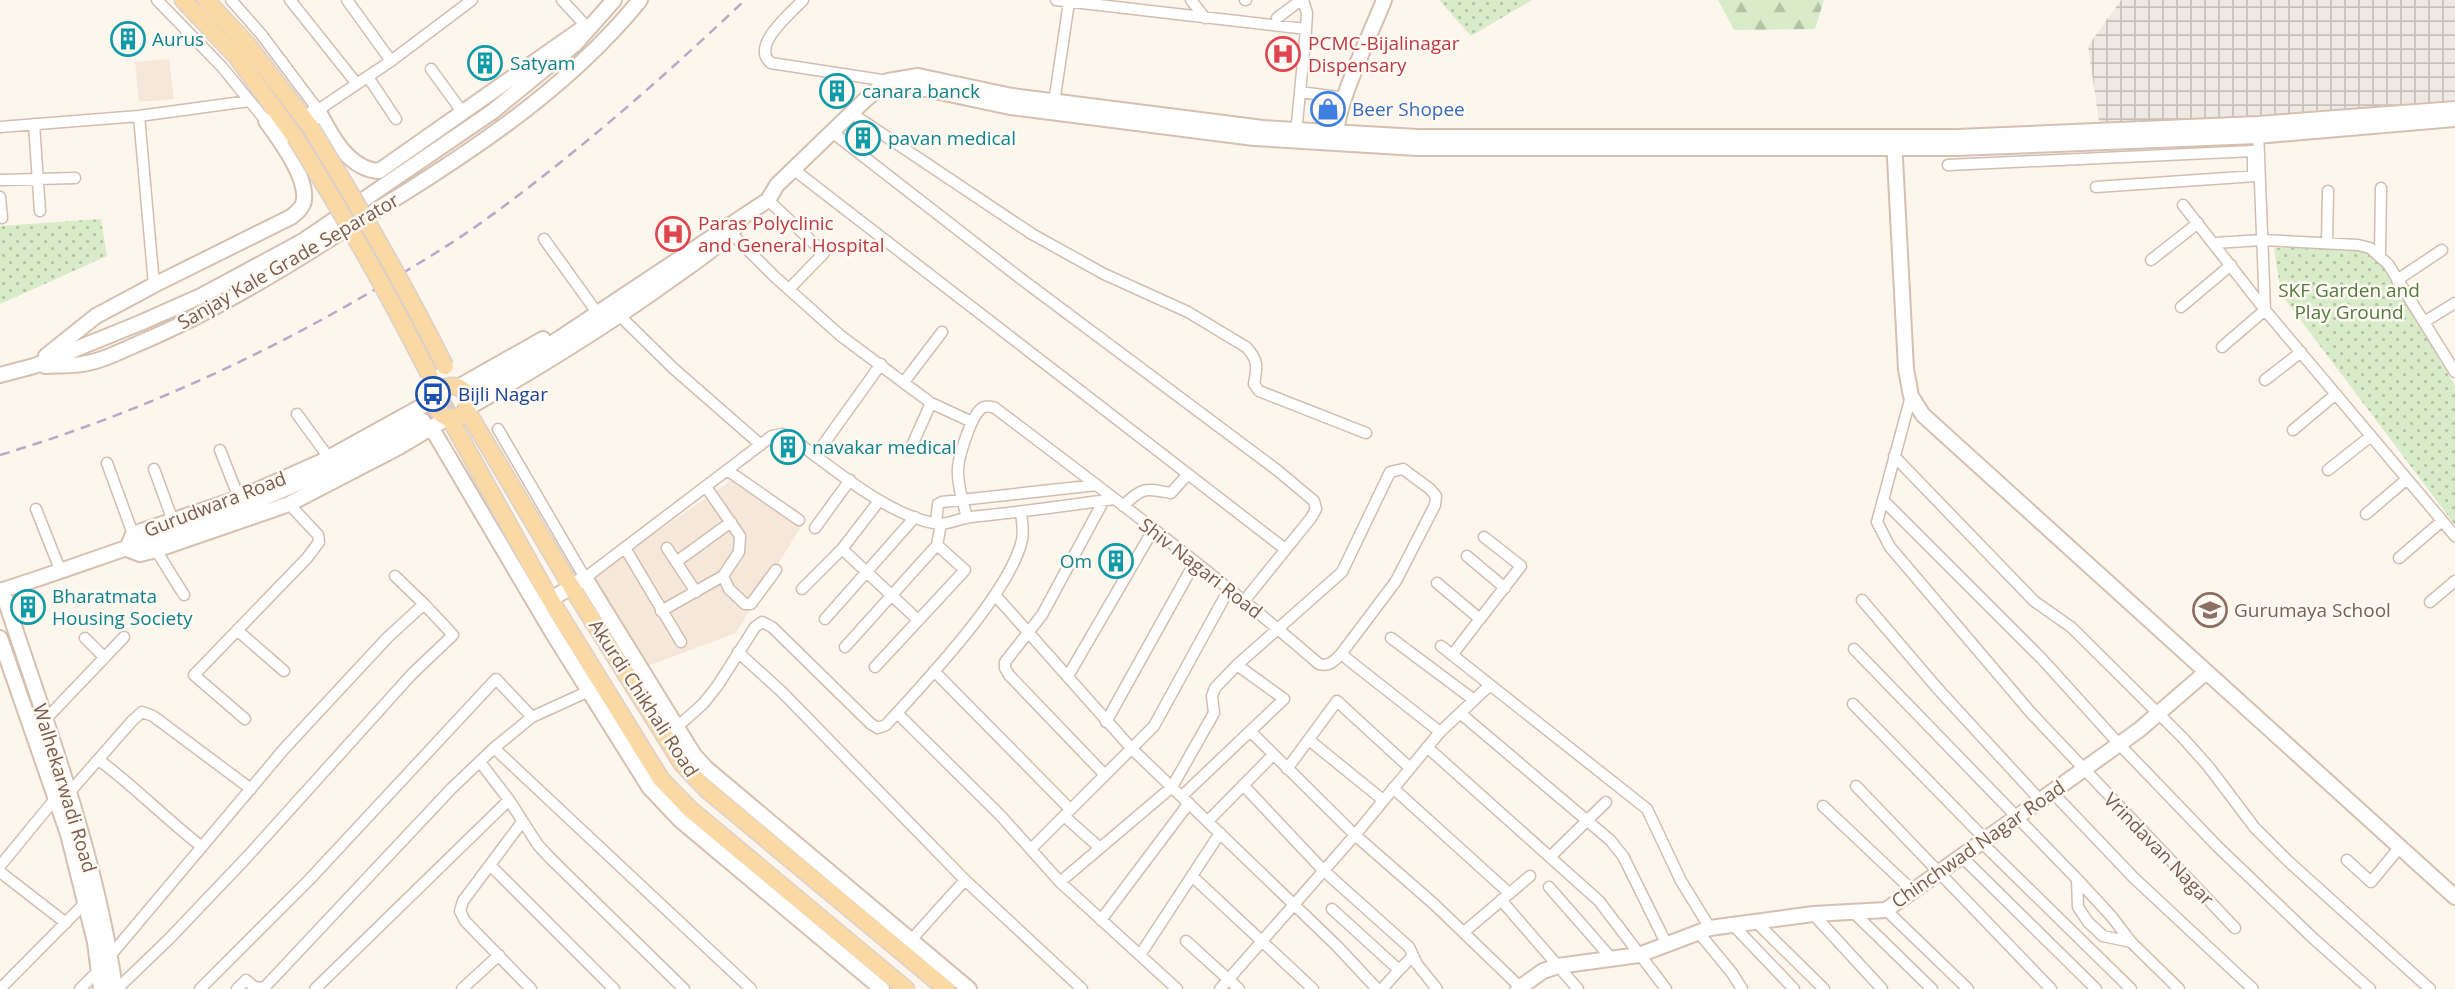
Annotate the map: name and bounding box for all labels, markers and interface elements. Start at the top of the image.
building icon: Aurus [109,20,147,58]
place label: Aurus [152,26,204,52]
place label: PCMC-Bijalinagar Dispensary [1308,30,1460,78]
hospital icon: PCMC-Bijalinagar Dispensary [1264,35,1302,73]
building icon: Satyam [466,44,504,82]
place label: Satyam [510,50,575,76]
building icon: canara banck [818,72,856,110]
place label: canara banck [862,78,980,104]
shop icon: Beer Shopee [1309,90,1347,128]
place label: Beer Shopee [1352,96,1465,122]
building icon: pavan medical [844,119,882,157]
place label: pavan medical [888,125,1016,151]
street label: Sanjay Kale Grade Separator [172,187,404,335]
place label: Paras Polyclinic and General Hospital [698,210,885,258]
hospital icon: Paras Polyclinic and General Hospital [654,215,692,253]
park label: SKF Garden and Play Ground [2278,277,2420,325]
bus stop icon: Bijli Nagar [414,375,452,413]
place label: Bijli Nagar [458,381,548,407]
building icon: navakar medical [769,428,807,466]
place label: navakar medical [812,434,957,460]
street label: Gurudwara Road [140,465,290,543]
street label: Shiv Nagari Road [1134,512,1268,624]
building icon: Om [1097,542,1135,580]
place label: Om [1060,548,1092,574]
place label: Bharatmata Housing Society [52,583,193,631]
building icon: Bharatmata Housing Society [9,588,47,626]
school or university icon: Gurumaya School [2191,591,2229,629]
place label: Gurumaya School [2234,597,2391,623]
street label: Akurdi Chikhali Road [583,614,705,782]
street label: Walhekarwadi Road [27,700,103,876]
street label: Chinchwad Nagar Road [1886,774,2070,914]
street label: Vrindavan Nagar [2098,787,2220,911]

